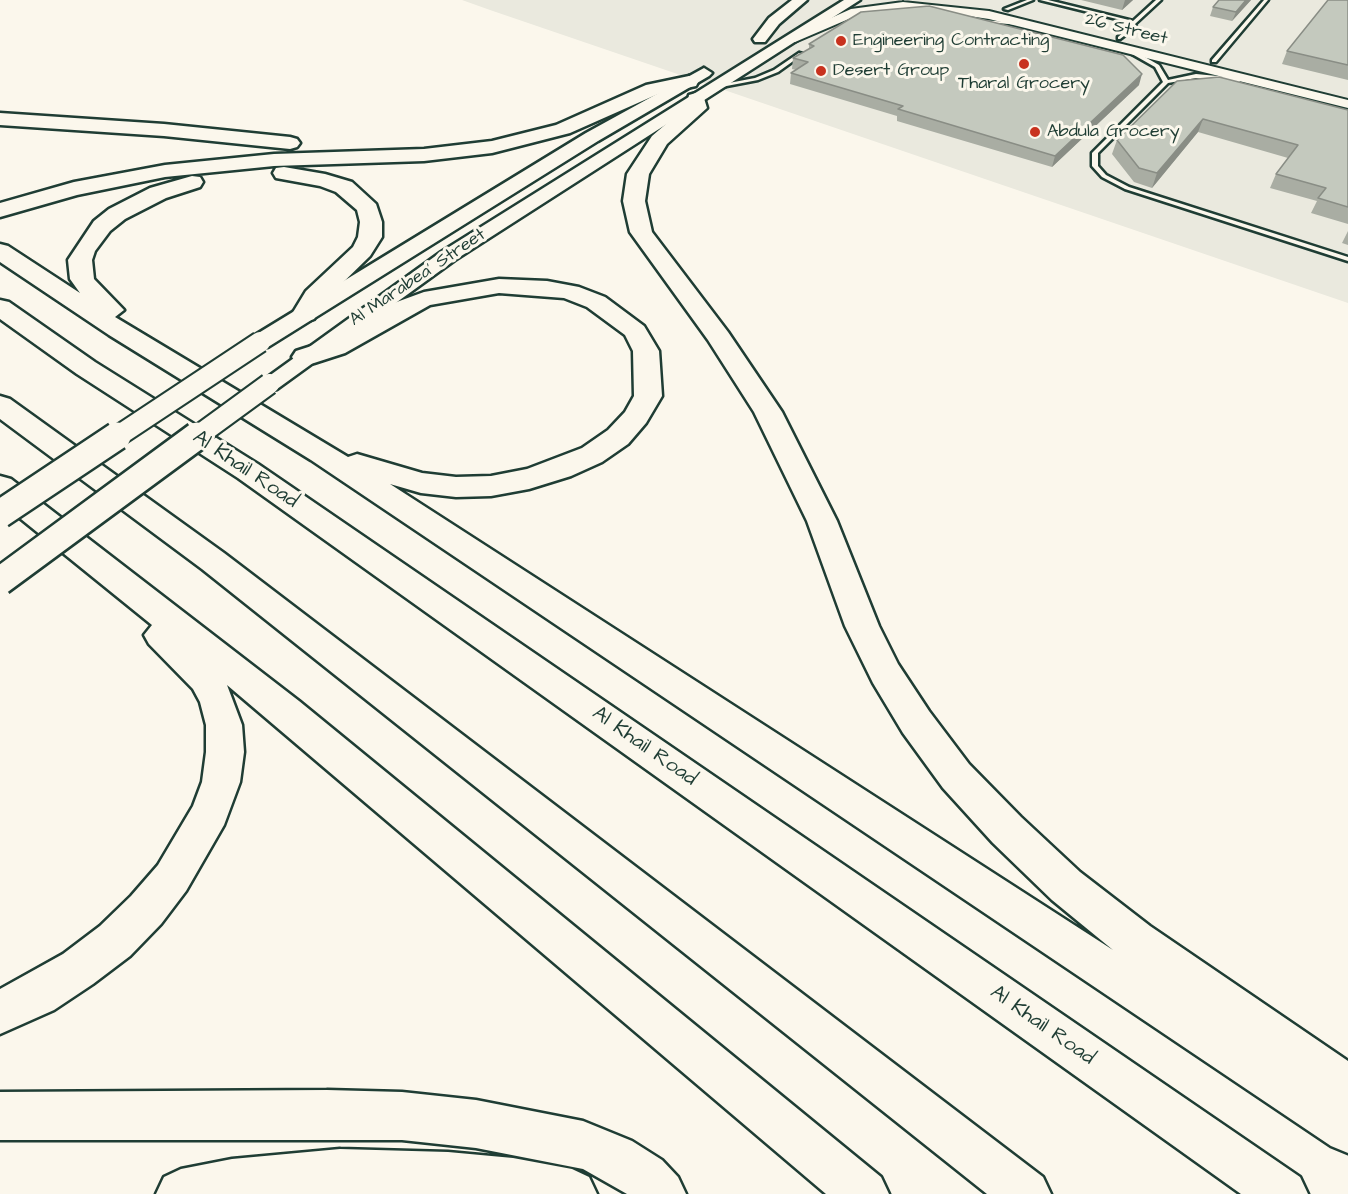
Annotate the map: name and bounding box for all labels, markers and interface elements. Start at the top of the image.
street label: 26 Street [1082,9,1170,51]
place label: Engineering Contracting [853,30,1049,52]
marker: Engineering Contracting [834,34,848,48]
marker: Tharal Grocery [1017,57,1031,71]
place label: Desert Group [833,60,949,82]
marker: Desert Group [814,64,828,78]
place label: Tharal Grocery [958,73,1090,95]
place label: Abdula Grocery [1047,121,1180,143]
marker: Abdula Grocery [1028,125,1042,139]
street label: Al Marabea' Street [346,224,490,332]
street label: Al Khail Road [187,425,303,515]
street label: Al Khail Road [587,702,701,792]
street label: Al Khail Road [985,981,1099,1071]

